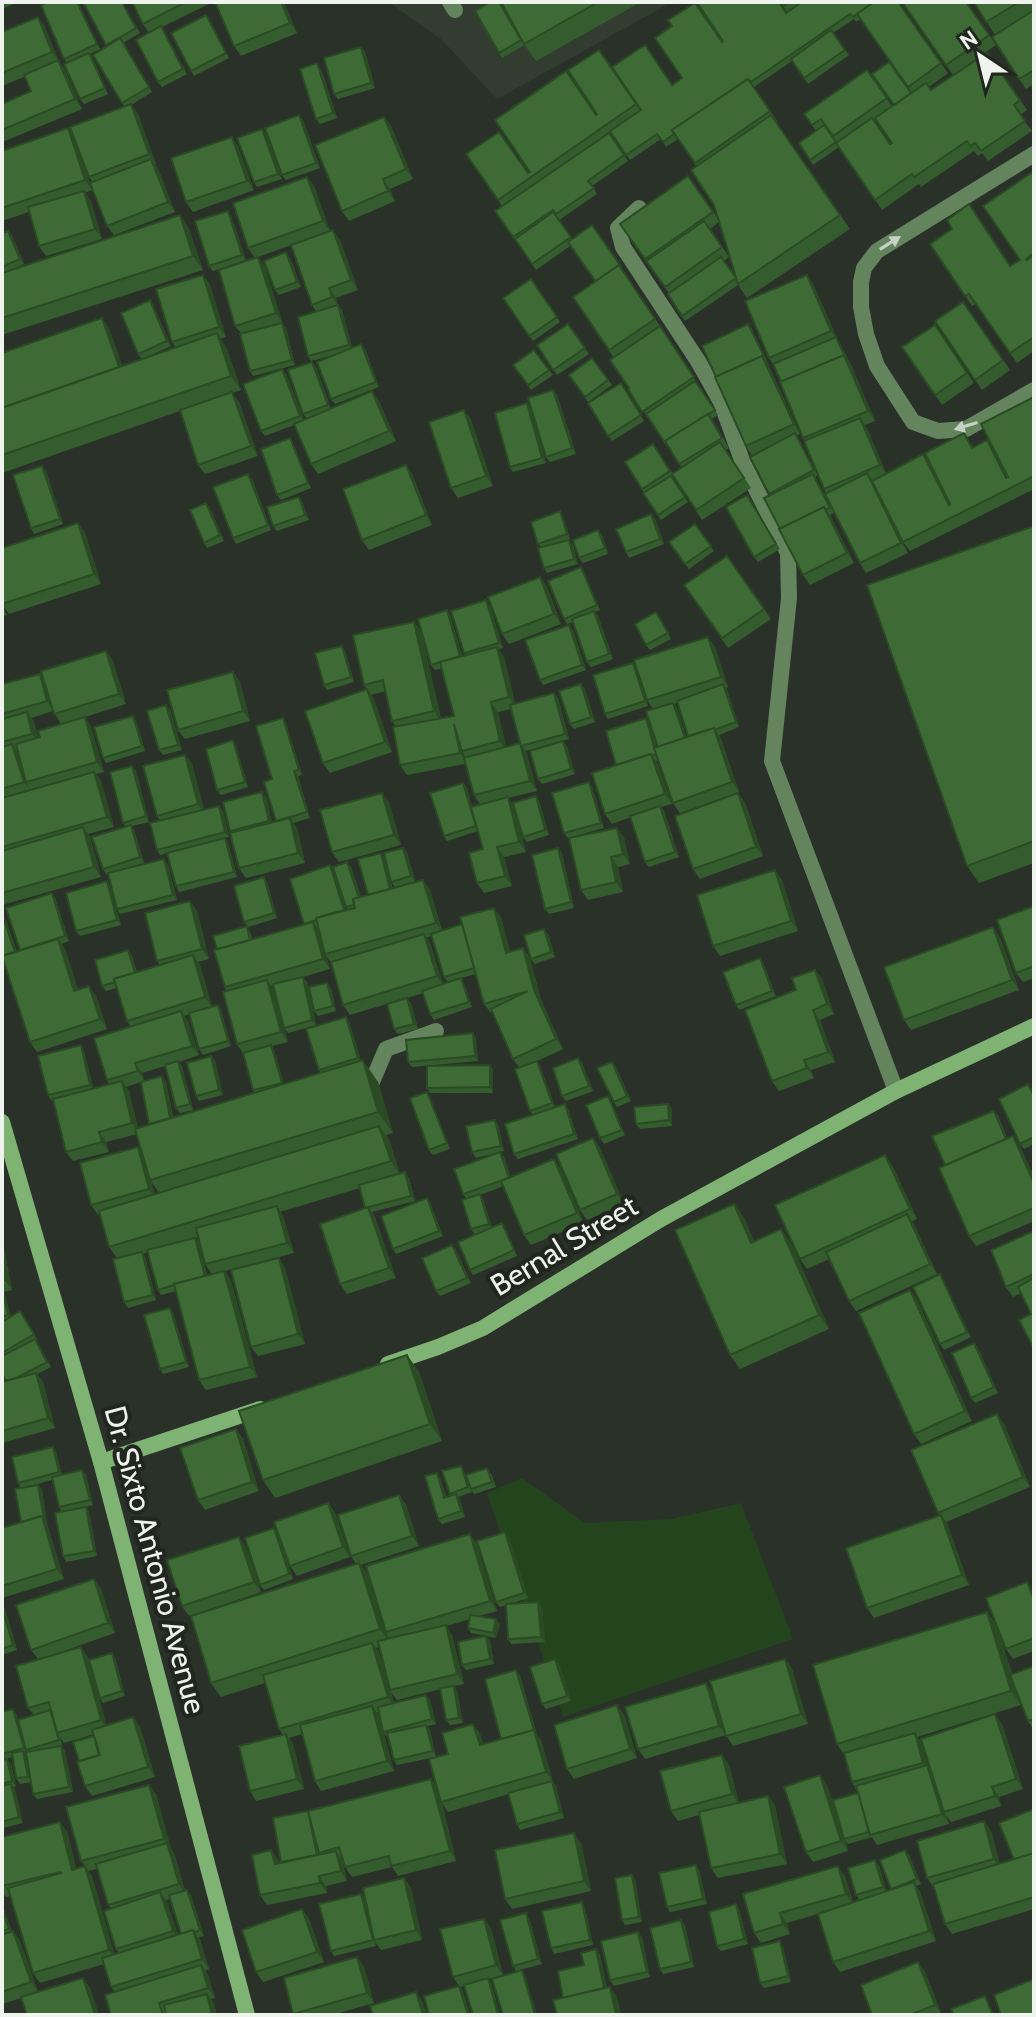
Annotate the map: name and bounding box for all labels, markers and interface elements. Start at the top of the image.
north arrow [940,16,1020,96]
text: N [955,25,983,56]
one-way arrow [880,236,901,251]
one-way arrow [954,420,978,433]
street label: Bernal Street [484,1187,644,1304]
street label: Dr. Sixto Antonio Avenue [97,1402,214,1718]

